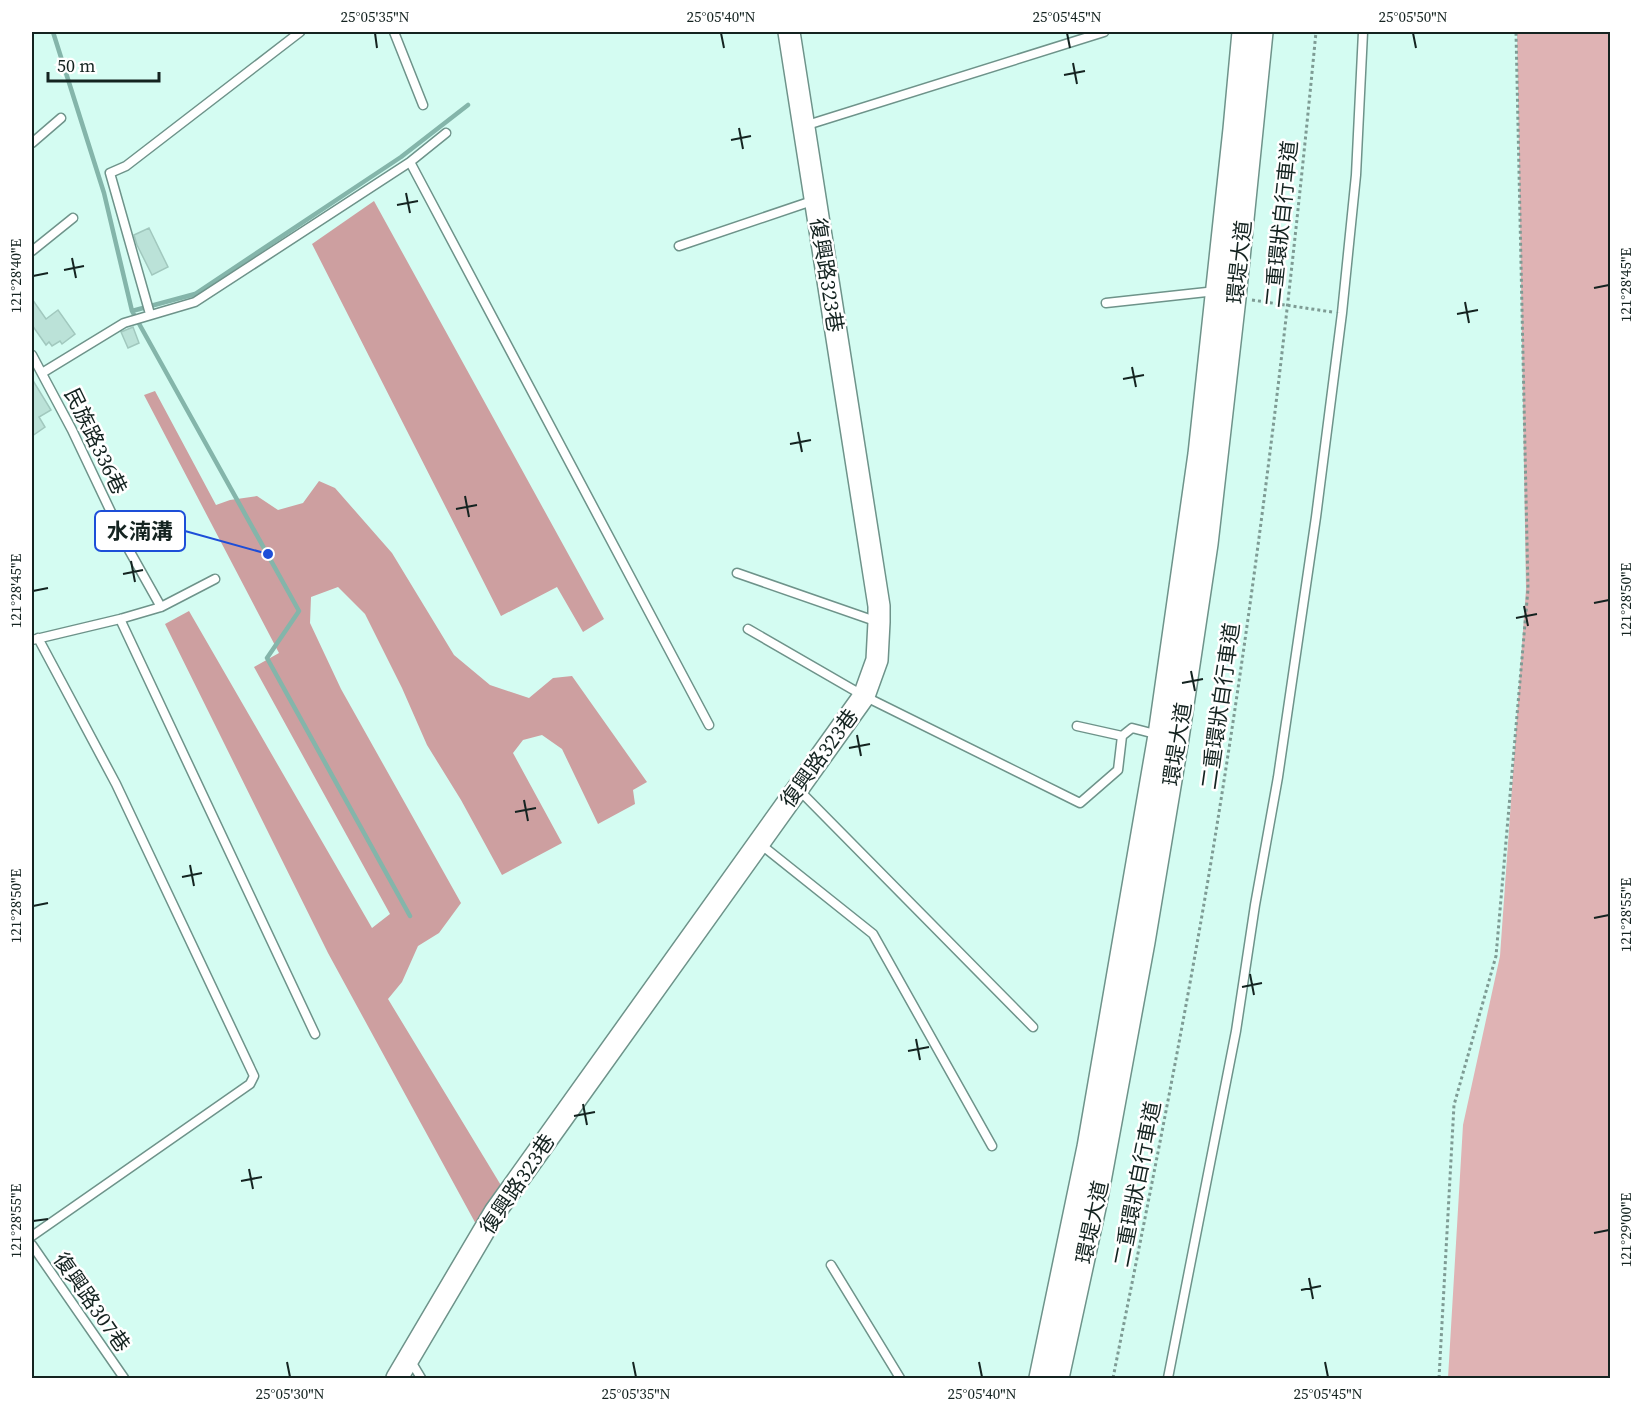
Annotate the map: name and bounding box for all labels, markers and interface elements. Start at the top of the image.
text: 25°05'35"N [340,6,410,27]
text: 25°05'40"N [686,6,756,27]
text: 25°05'45"N [1032,6,1102,27]
text: 25°05'50"N [1378,6,1448,27]
scale bar [48,45,159,83]
text: 50 m [57,53,95,78]
street label: 二重環狀自行車道 [1258,139,1304,309]
street label: 復興路323巷 [804,216,850,334]
street label: 環堤大道 [1220,219,1258,305]
text: 121°28'40"E [5,239,26,313]
text: 121°28'45"E [1615,248,1636,322]
street label: 民族路336巷 [58,383,134,499]
callout: 水湳溝 [95,511,185,551]
text: 水湳溝 [107,516,173,546]
text: 121°28'45"E [5,554,26,628]
text: 121°28'50"E [1615,563,1636,637]
street label: 二重環狀自行車道 [1194,621,1246,791]
street label: 環堤大道 [1156,700,1198,788]
street label: 復興路323巷 [773,703,865,813]
text: 121°28'50"E [5,869,26,943]
text: 121°28'55"E [1615,878,1636,952]
street label: 二重環狀自行車道 [1107,1099,1167,1269]
street label: 復興路323巷 [473,1128,561,1240]
street label: 環堤大道 [1069,1178,1115,1266]
text: 121°28'55"E [5,1184,26,1258]
text: 121°29'00"E [1615,1193,1636,1267]
street label: 復興路307巷 [47,1246,137,1358]
text: 25°05'30"N [255,1383,325,1404]
text: 25°05'35"N [601,1383,671,1404]
text: 25°05'40"N [947,1383,1017,1404]
text: 25°05'45"N [1293,1383,1363,1404]

